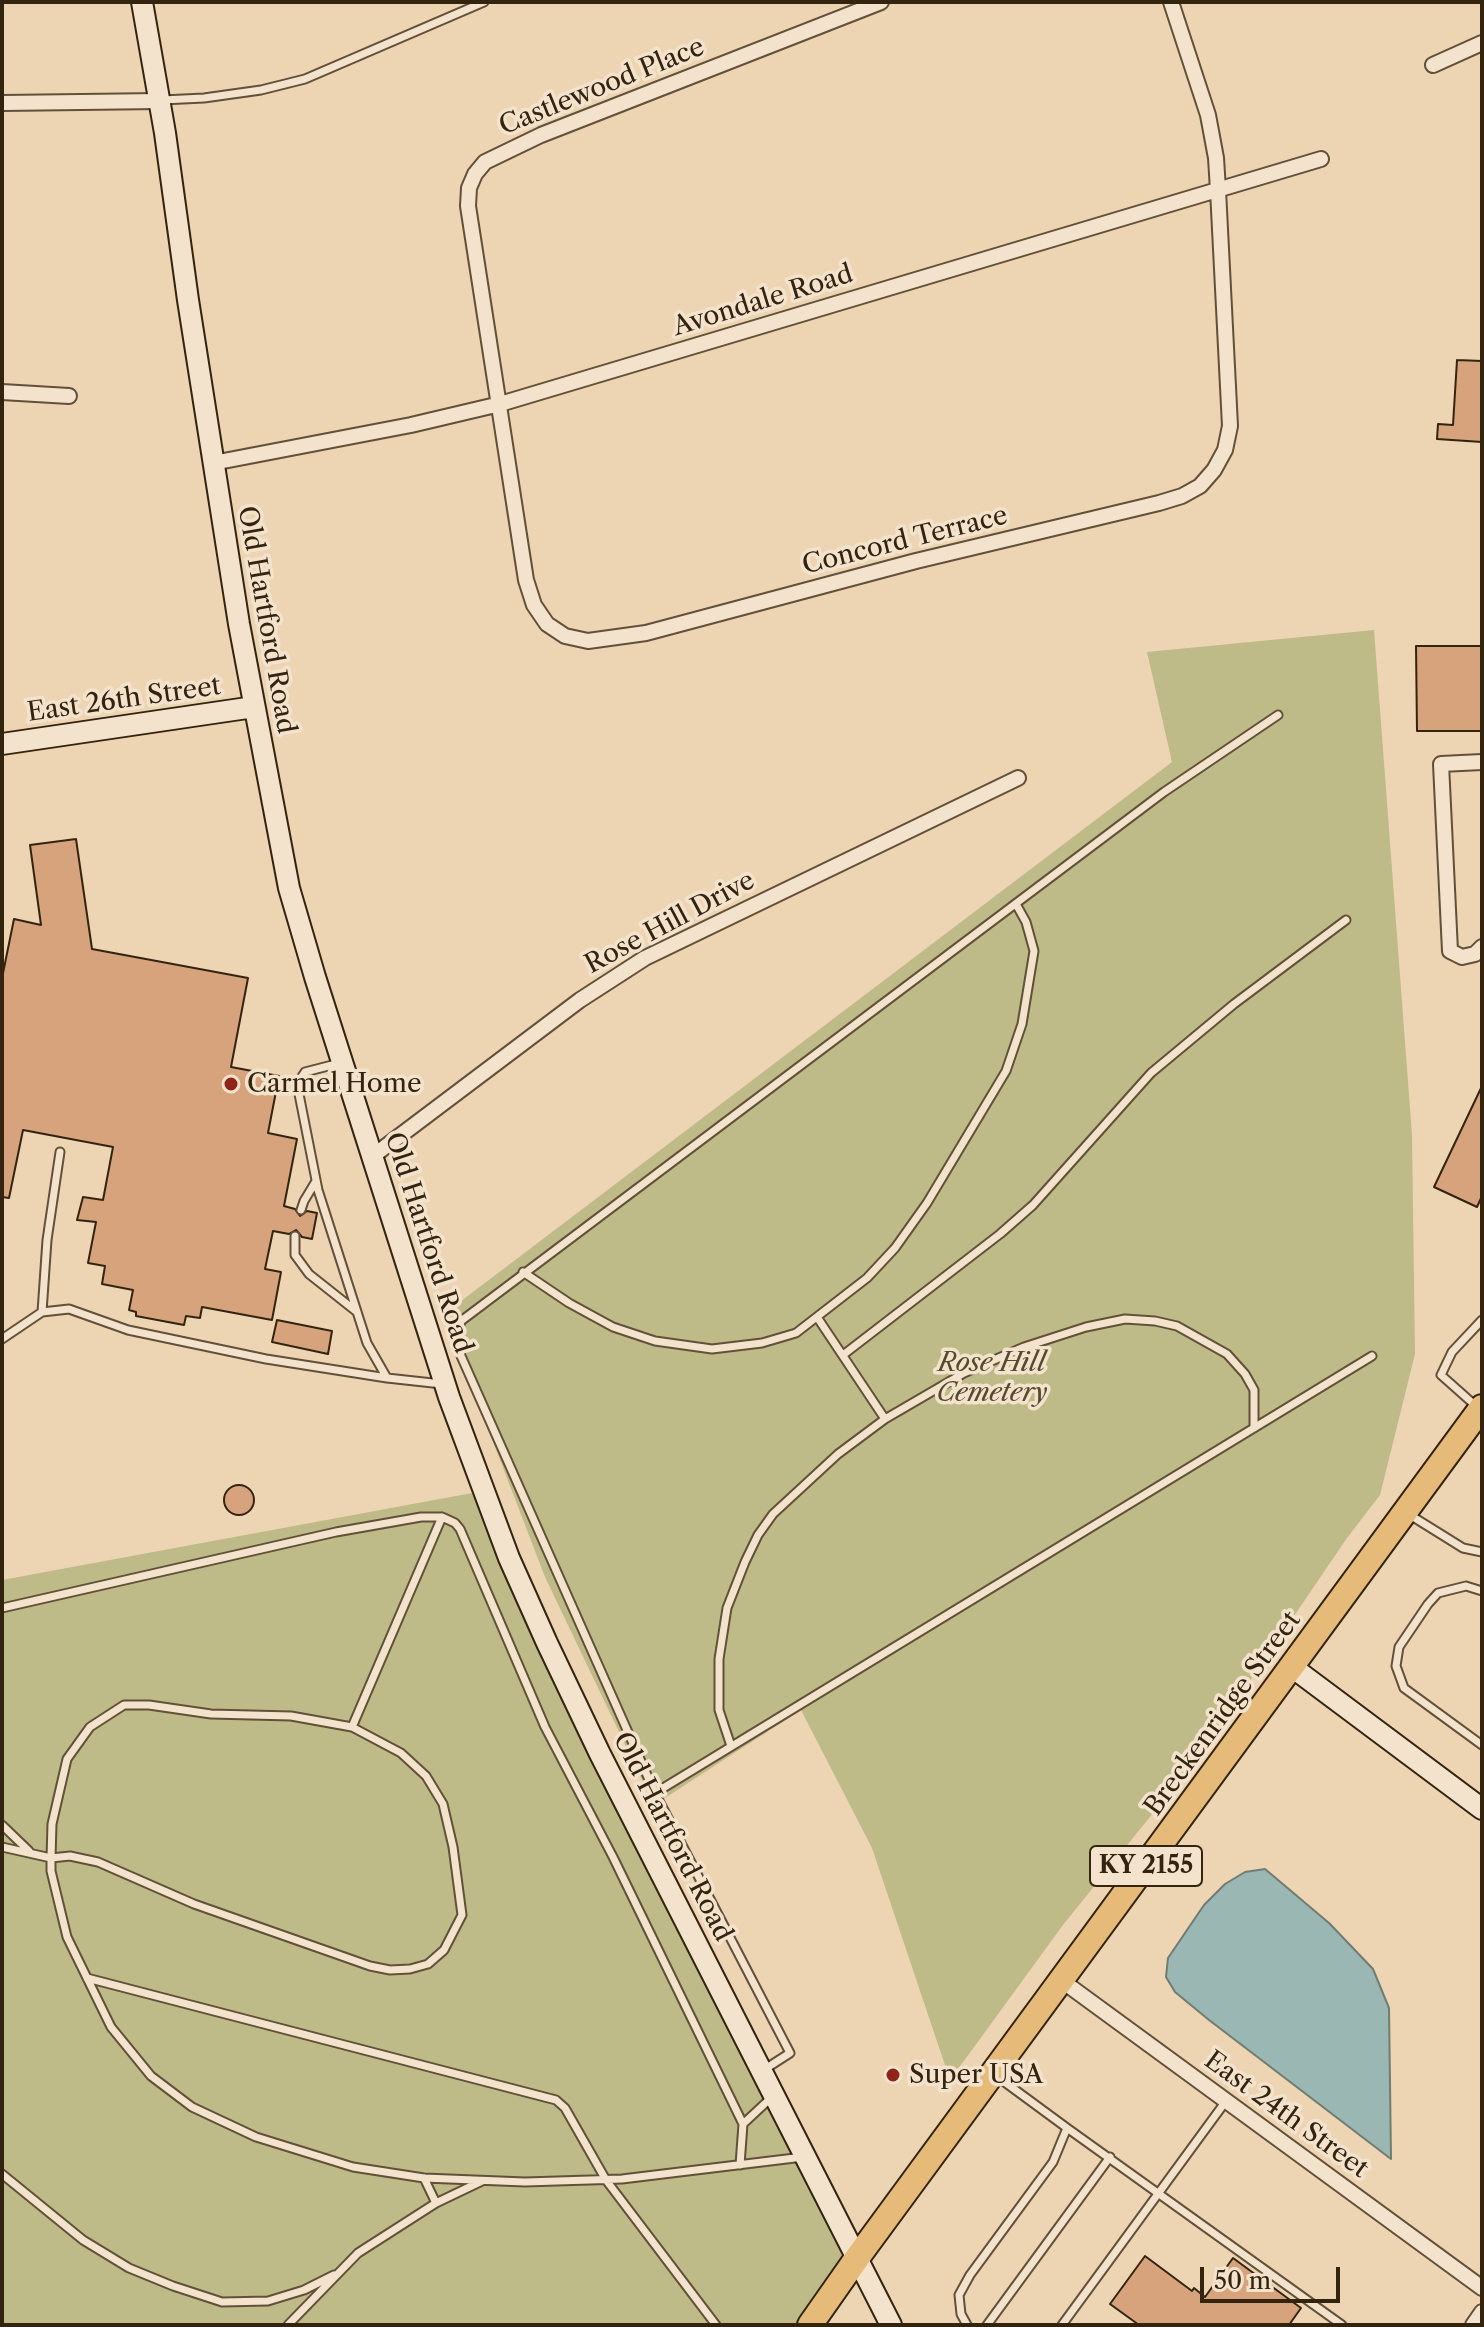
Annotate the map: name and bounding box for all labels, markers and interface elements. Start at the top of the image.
street label: Castlewood Place [495,32,709,142]
street label: Avondale Road [669,259,857,343]
street label: Concord Terrace [799,500,1011,582]
street label: Old Hartford Road [231,504,301,736]
street label: East 26th Street [25,671,223,729]
street label: Rose Hill Drive [580,865,760,981]
place label: Carmel Home [247,1068,421,1100]
marker: Carmel Home [222,1075,240,1093]
street label: Old Hartford Road [378,1129,478,1357]
park label: Rose Hill Cemetery [936,1347,1048,1408]
street label: Breckenridge Street [1138,1606,1308,1822]
street label: Old Hartford Road [606,1727,738,1947]
road number: KY 2155 [1090,1846,1202,1886]
street label: East 24th Street [1198,2045,1374,2185]
place label: Super USA [909,2059,1043,2091]
marker: Super USA [884,2066,902,2084]
scale bar [1204,2251,1344,2301]
text: 50 m [1214,2266,1271,2295]

